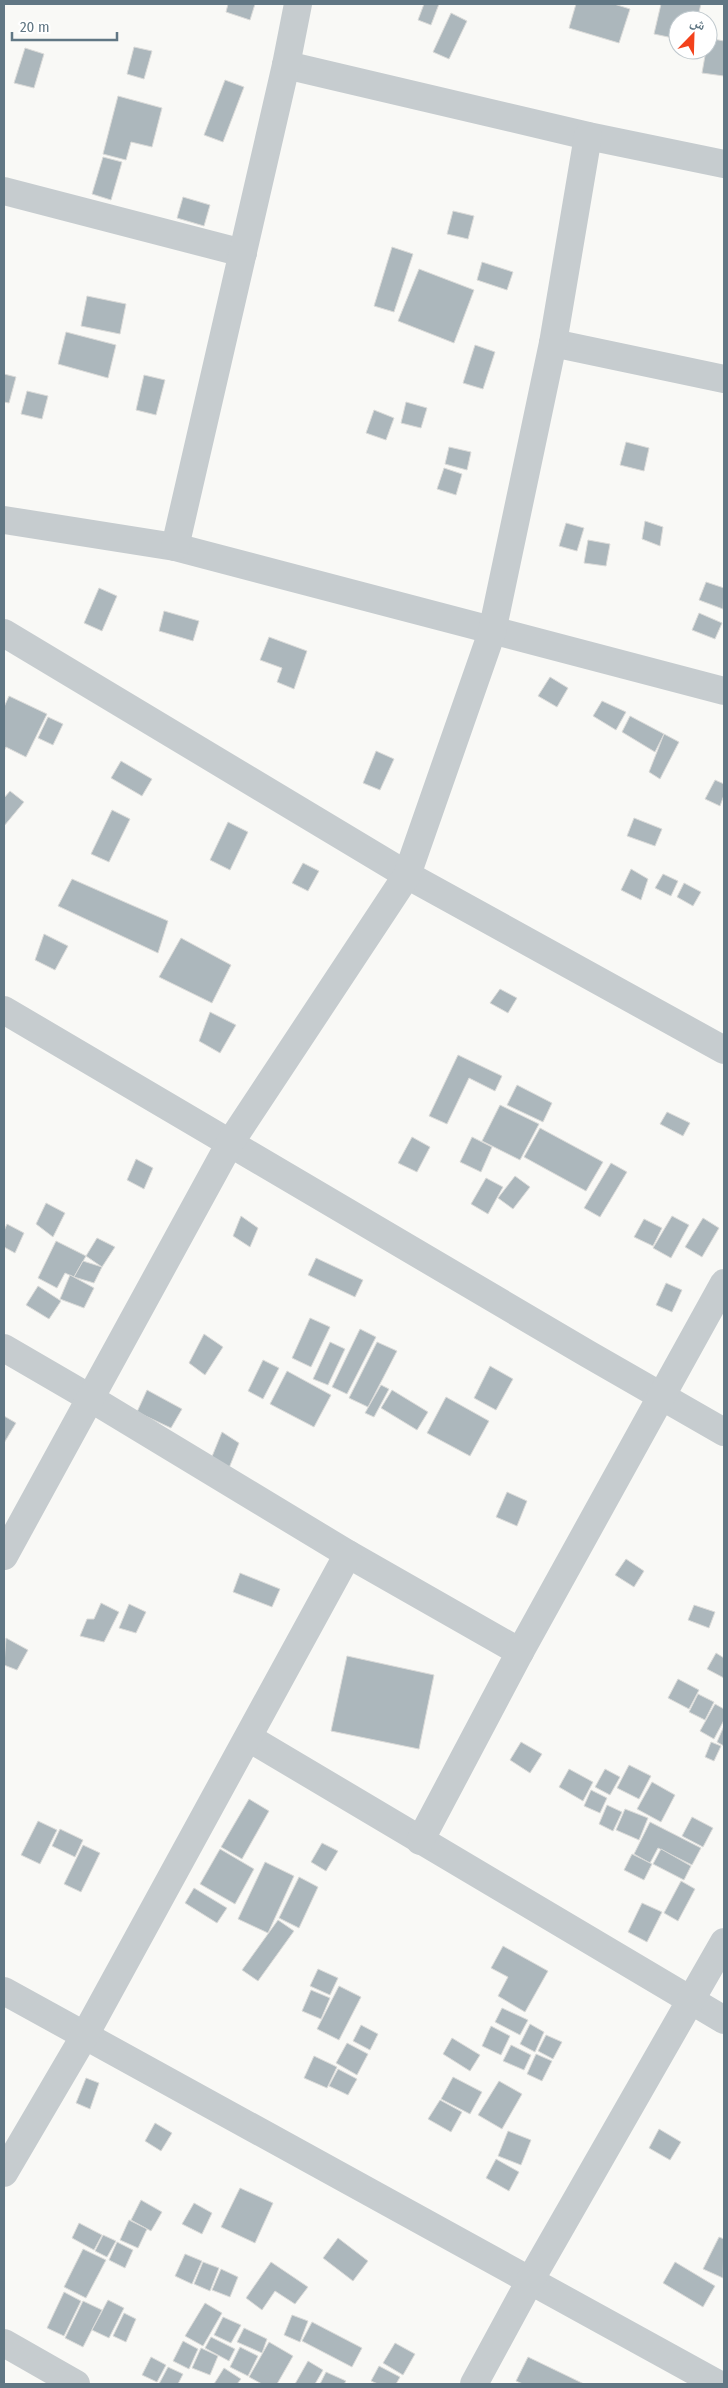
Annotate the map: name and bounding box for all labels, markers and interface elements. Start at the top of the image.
scale bar [12,10,118,42]
north arrow [668,10,718,60]
text: ش [688,13,708,34]
text: 20 m [20,18,50,36]

